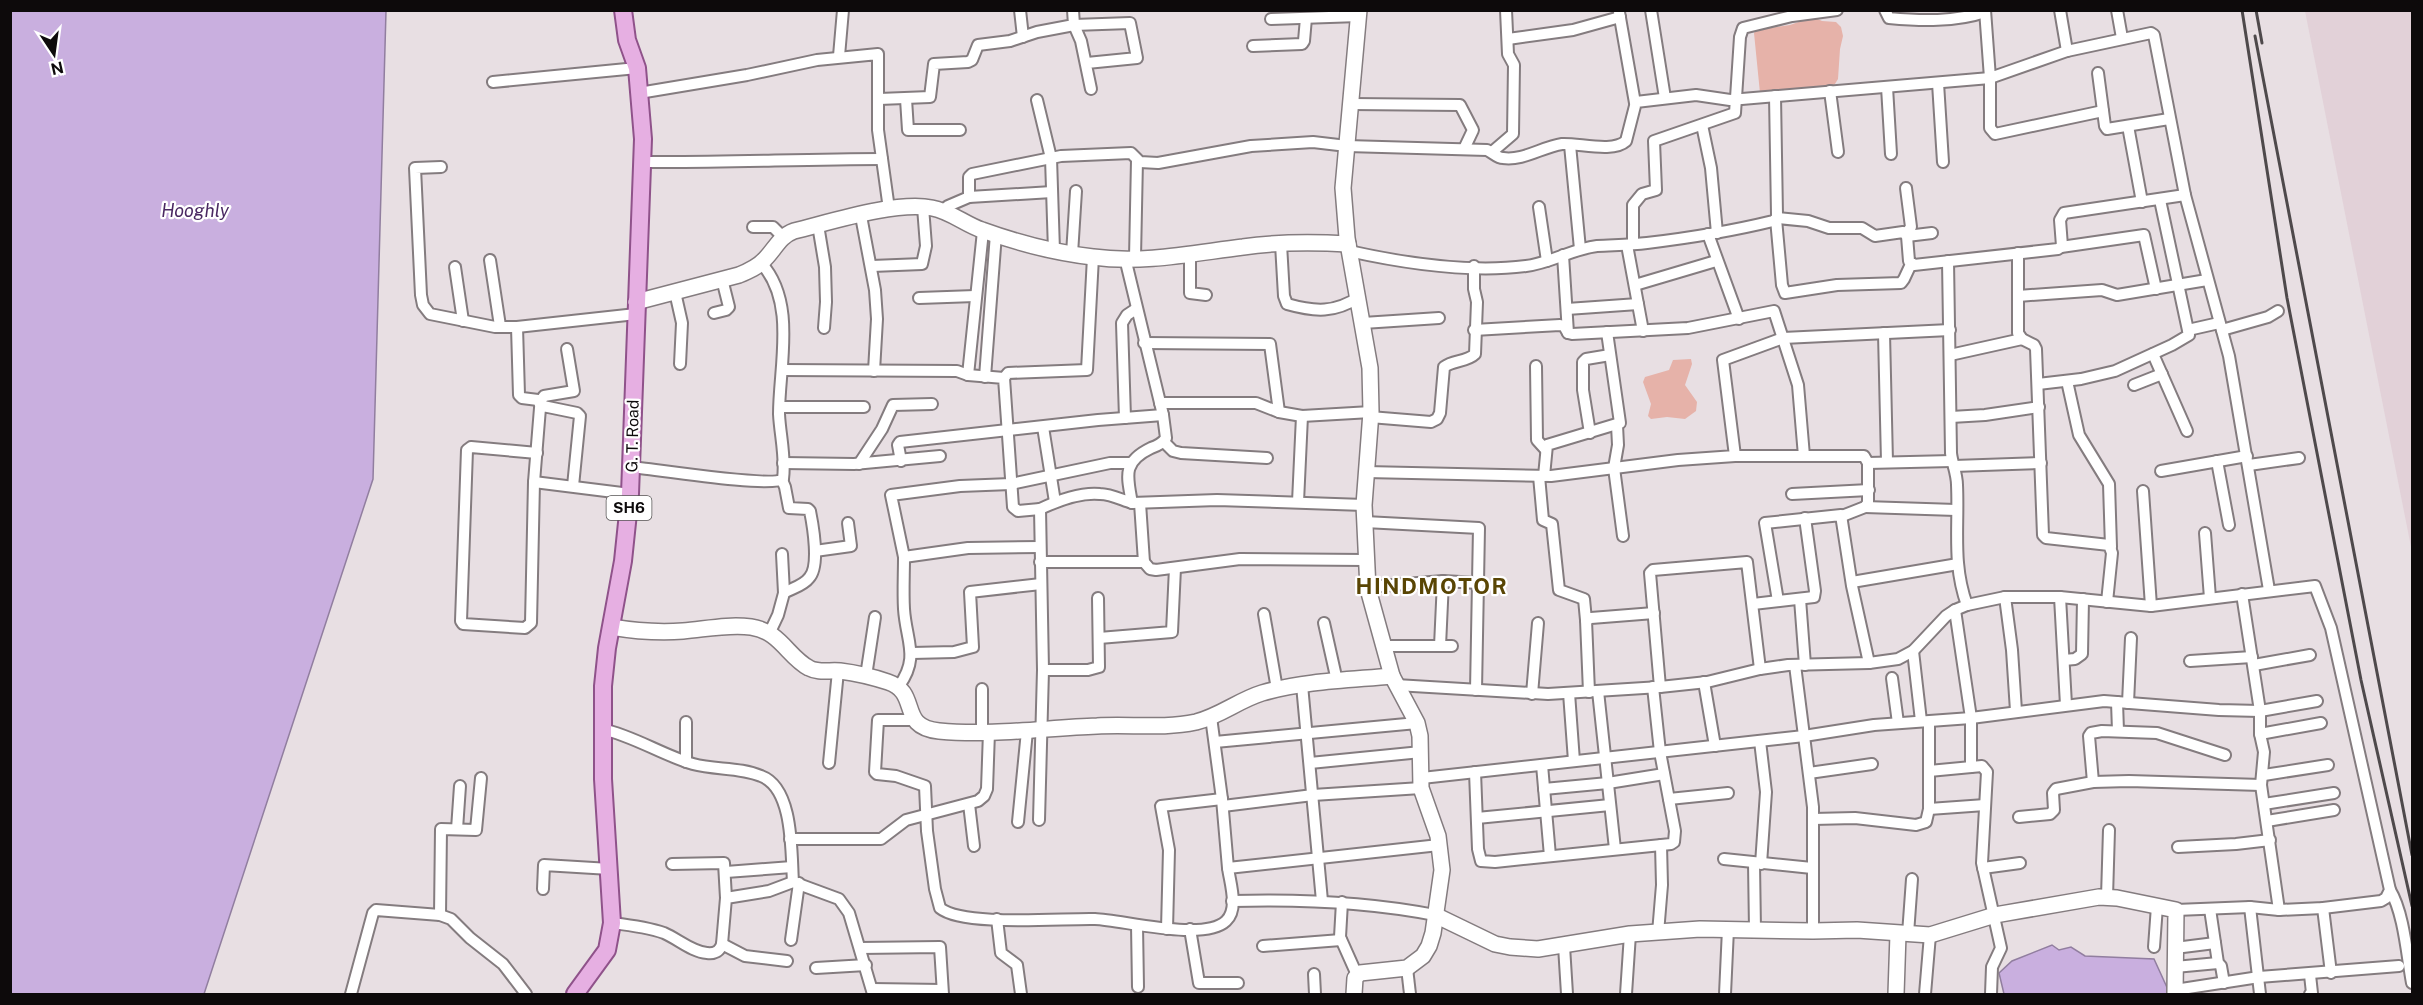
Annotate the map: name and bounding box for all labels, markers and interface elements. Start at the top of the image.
north arrow [24,24,84,84]
text: N [49,57,65,79]
water label: Hooghly [161,200,230,221]
street label: G. T. Road [622,399,643,473]
road number: SH6 [606,496,652,520]
district label: HINDMOTOR [1356,573,1508,599]

